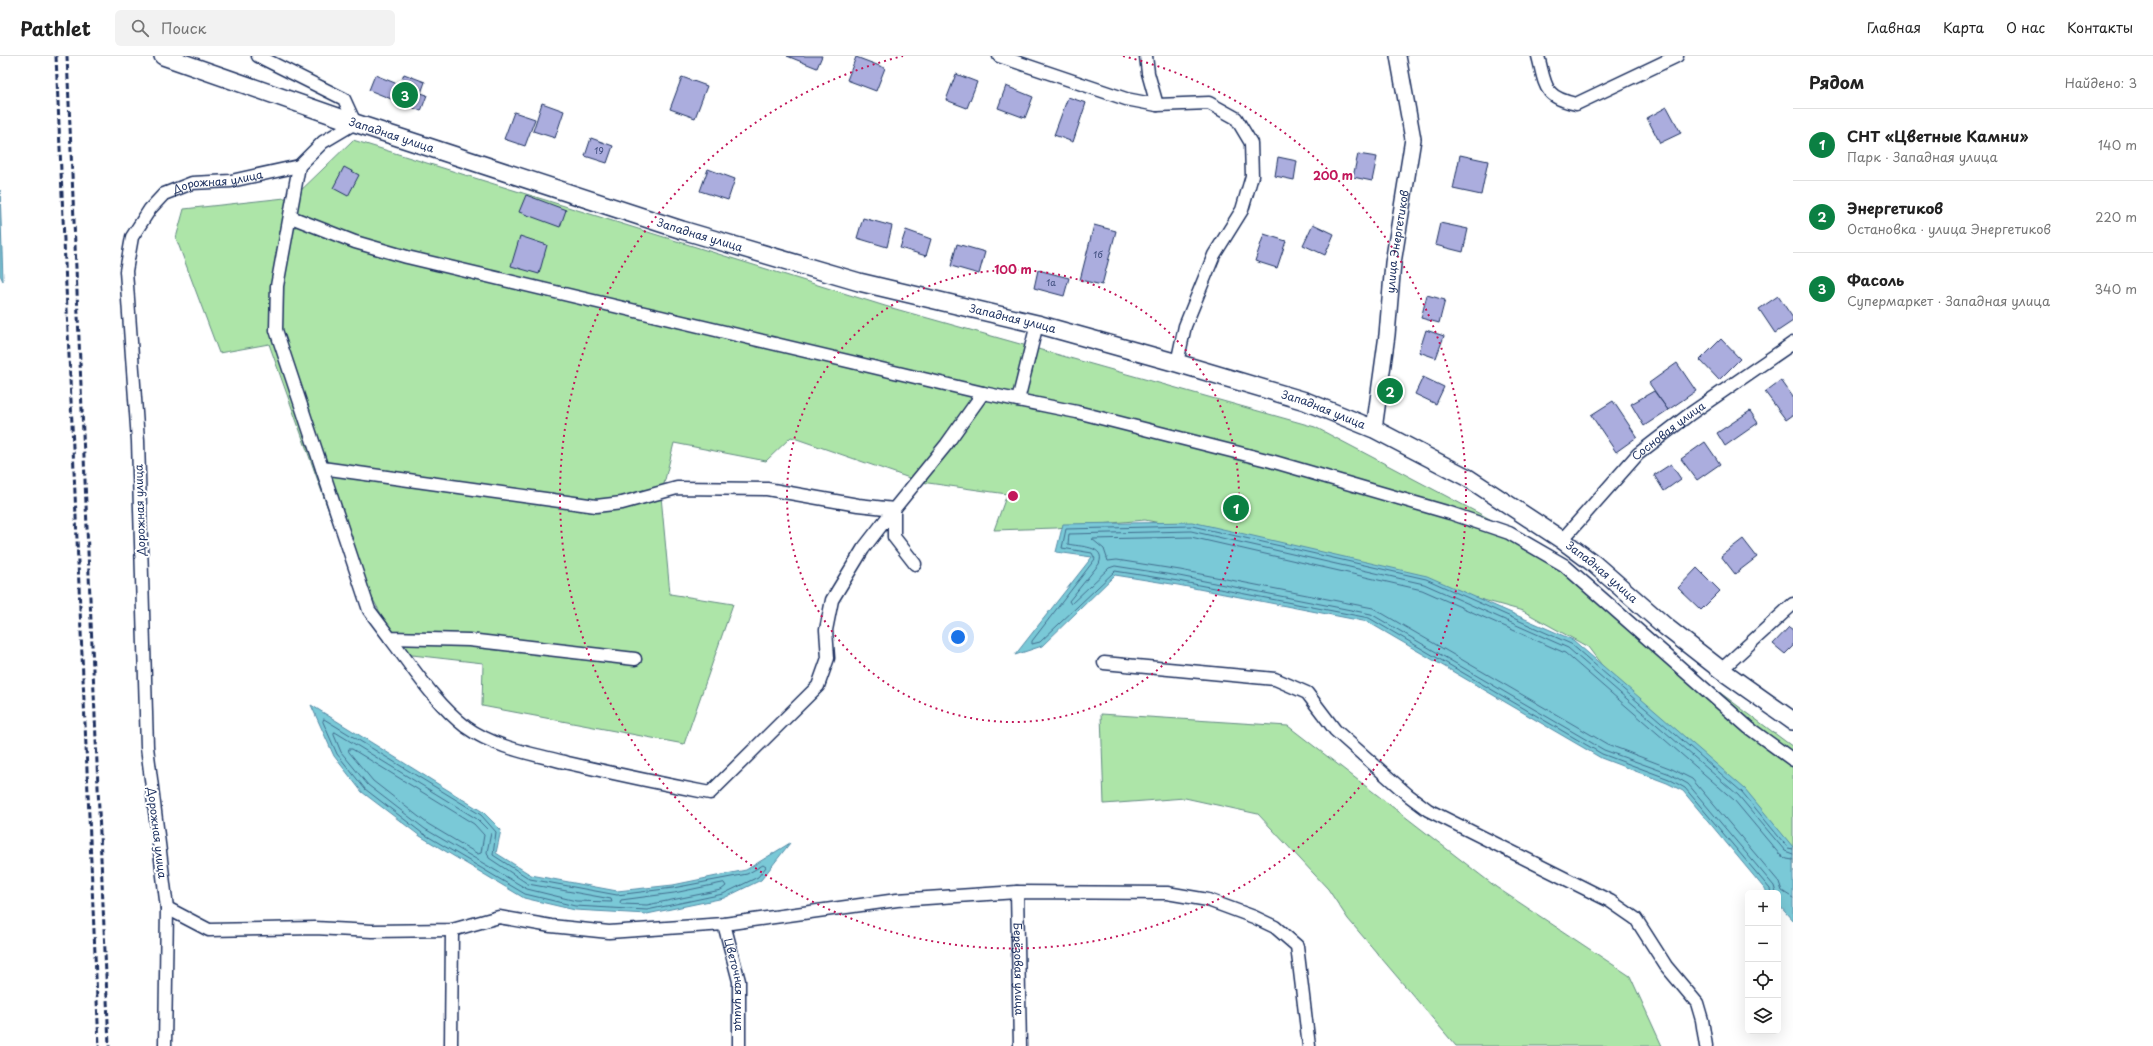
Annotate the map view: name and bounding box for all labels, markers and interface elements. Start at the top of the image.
search box [115,10,395,46]
text: Pathlet [20,14,91,42]
text: Поиск [161,16,206,39]
icon: search [129,17,151,39]
text: Главная [1867,17,1921,38]
text: Карта [1943,17,1984,38]
text: О нас [2006,17,2045,38]
text: Контакты [2067,17,2133,38]
text: Рядом [1809,69,1864,95]
text: Найдено: 3 [2065,73,2137,92]
pin: 3 [392,80,418,110]
street label: Западная улица [347,113,437,156]
text: СНТ «Цветные Камни» [1847,124,2028,147]
text: 1 [1819,135,1825,154]
text: 140 m [2098,135,2137,154]
house number: 19 [594,143,604,157]
text: Парк · Западная улица [1847,147,1998,166]
street label: Дорожная улица [169,165,265,198]
text: 200 m [1313,166,1353,184]
street label: улица Энергетиков [1382,189,1413,294]
text: Энергетиков [1847,196,1943,219]
text: 2 [1817,207,1827,226]
text: 220 m [2095,207,2137,226]
street label: Западная улица [655,213,745,255]
text: Остановка · улица Энергетиков [1847,219,2051,238]
house number: 1б [1093,247,1103,261]
text: 100 m [994,260,1032,278]
text: Фасоль [1847,268,1904,291]
house number: 1а [1046,275,1056,289]
text: 3 [1818,279,1826,298]
text: 340 m [2094,279,2137,298]
text: Супермаркет · Западная улица [1847,291,2050,310]
street label: Западная улица [968,299,1058,337]
pin: 2 [1377,376,1403,406]
street label: Западная улица [1280,386,1368,433]
street label: Сосновая улица [1627,397,1708,464]
street label: Дорожная улица [129,464,150,557]
centre of rings [1006,489,1020,503]
pin: 1 [1223,493,1249,523]
street label: Западная улица [1563,537,1642,607]
your location [948,627,968,647]
street label: Дорожная улица [143,786,172,879]
map controls [1745,890,1781,1034]
button: + [1745,890,1781,926]
street label: Берёзовая улица [1010,923,1028,1016]
button: − [1745,926,1781,962]
street label: Цветочная улица [720,936,748,1031]
button: locate [1745,962,1781,998]
button: layers [1745,998,1781,1034]

